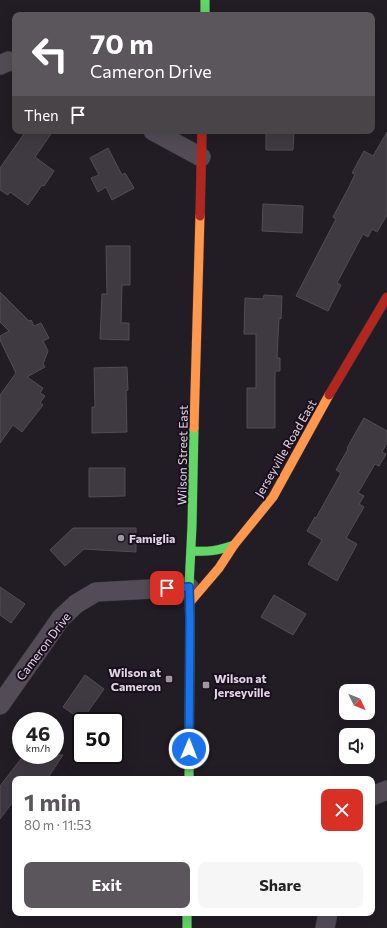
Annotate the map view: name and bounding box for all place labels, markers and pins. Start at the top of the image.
place label: Famiglia [129,531,175,545]
marker: Famiglia [116,533,126,543]
pin [150,571,184,605]
place label: Wilson at Cameron [108,665,161,693]
place label: Wilson at Jerseyville [214,671,270,700]
marker: Wilson at Cameron [164,674,174,684]
marker: Wilson at Jerseyville [201,680,211,690]

